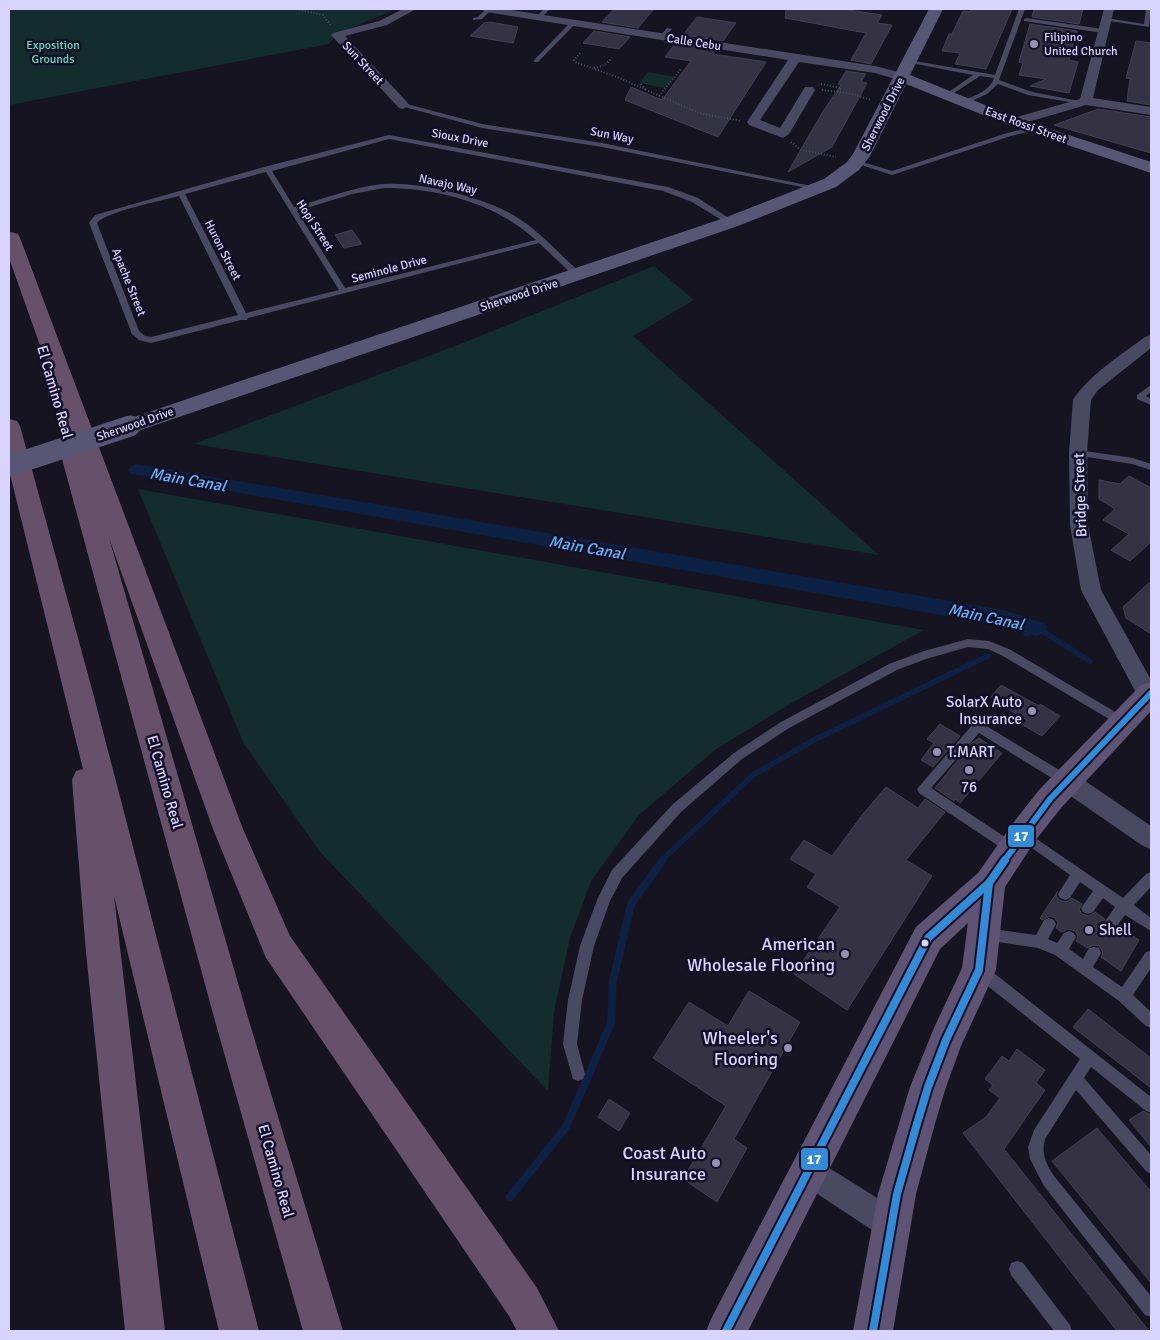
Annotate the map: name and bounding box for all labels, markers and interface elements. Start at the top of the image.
place label: Filipino United Church [1044,30,1118,59]
street label: Calle Cebu [666,31,722,54]
park label: Exposition Grounds [26,38,80,67]
marker: Filipino United Church [1028,38,1040,50]
street label: Sun Street [339,39,386,88]
street label: Sherwood Drive [858,75,908,154]
street label: East Rossi Street [983,104,1069,147]
street label: Sun Way [589,124,635,147]
street label: Sioux Drive [430,126,490,151]
street label: Navajo Way [417,171,479,198]
street label: Hopi Street [293,197,337,254]
street label: Huron Street [201,218,244,283]
street label: Apache Street [108,246,149,318]
street label: Seminole Drive [350,252,428,287]
street label: Sherwood Drive [478,276,560,315]
street label: El Camino Real [33,343,77,441]
street label: Sherwood Drive [95,404,176,445]
street label: Bridge Street [1070,452,1090,538]
water label: Main Canal [148,463,229,497]
water label: Main Canal [547,531,628,565]
water label: Main Canal [946,599,1027,635]
place label: SolarX Auto Insurance [946,693,1022,728]
marker: SolarX Auto Insurance [1026,705,1038,717]
street label: El Camino Real [143,733,187,831]
place label: T.MART [947,743,995,761]
marker: T.MART [931,746,943,758]
marker: 76 [963,764,975,776]
place label: 76 [961,778,977,796]
line badge: 17 [1007,824,1035,848]
text: 17 [1013,828,1029,845]
place label: Shell [1099,921,1132,939]
marker: Shell [1083,924,1095,936]
place label: American Wholesale Flooring [687,933,835,976]
unlabelled marker [920,938,930,948]
marker: American Wholesale Flooring [839,948,851,960]
place label: Wheeler's Flooring [703,1027,778,1070]
marker: Wheeler's Flooring [782,1042,794,1054]
street label: El Camino Real [254,1122,298,1220]
place label: Coast Auto Insurance [622,1142,706,1185]
line badge: 17 [800,1147,829,1171]
text: 17 [806,1151,822,1168]
marker: Coast Auto Insurance [710,1157,722,1169]

